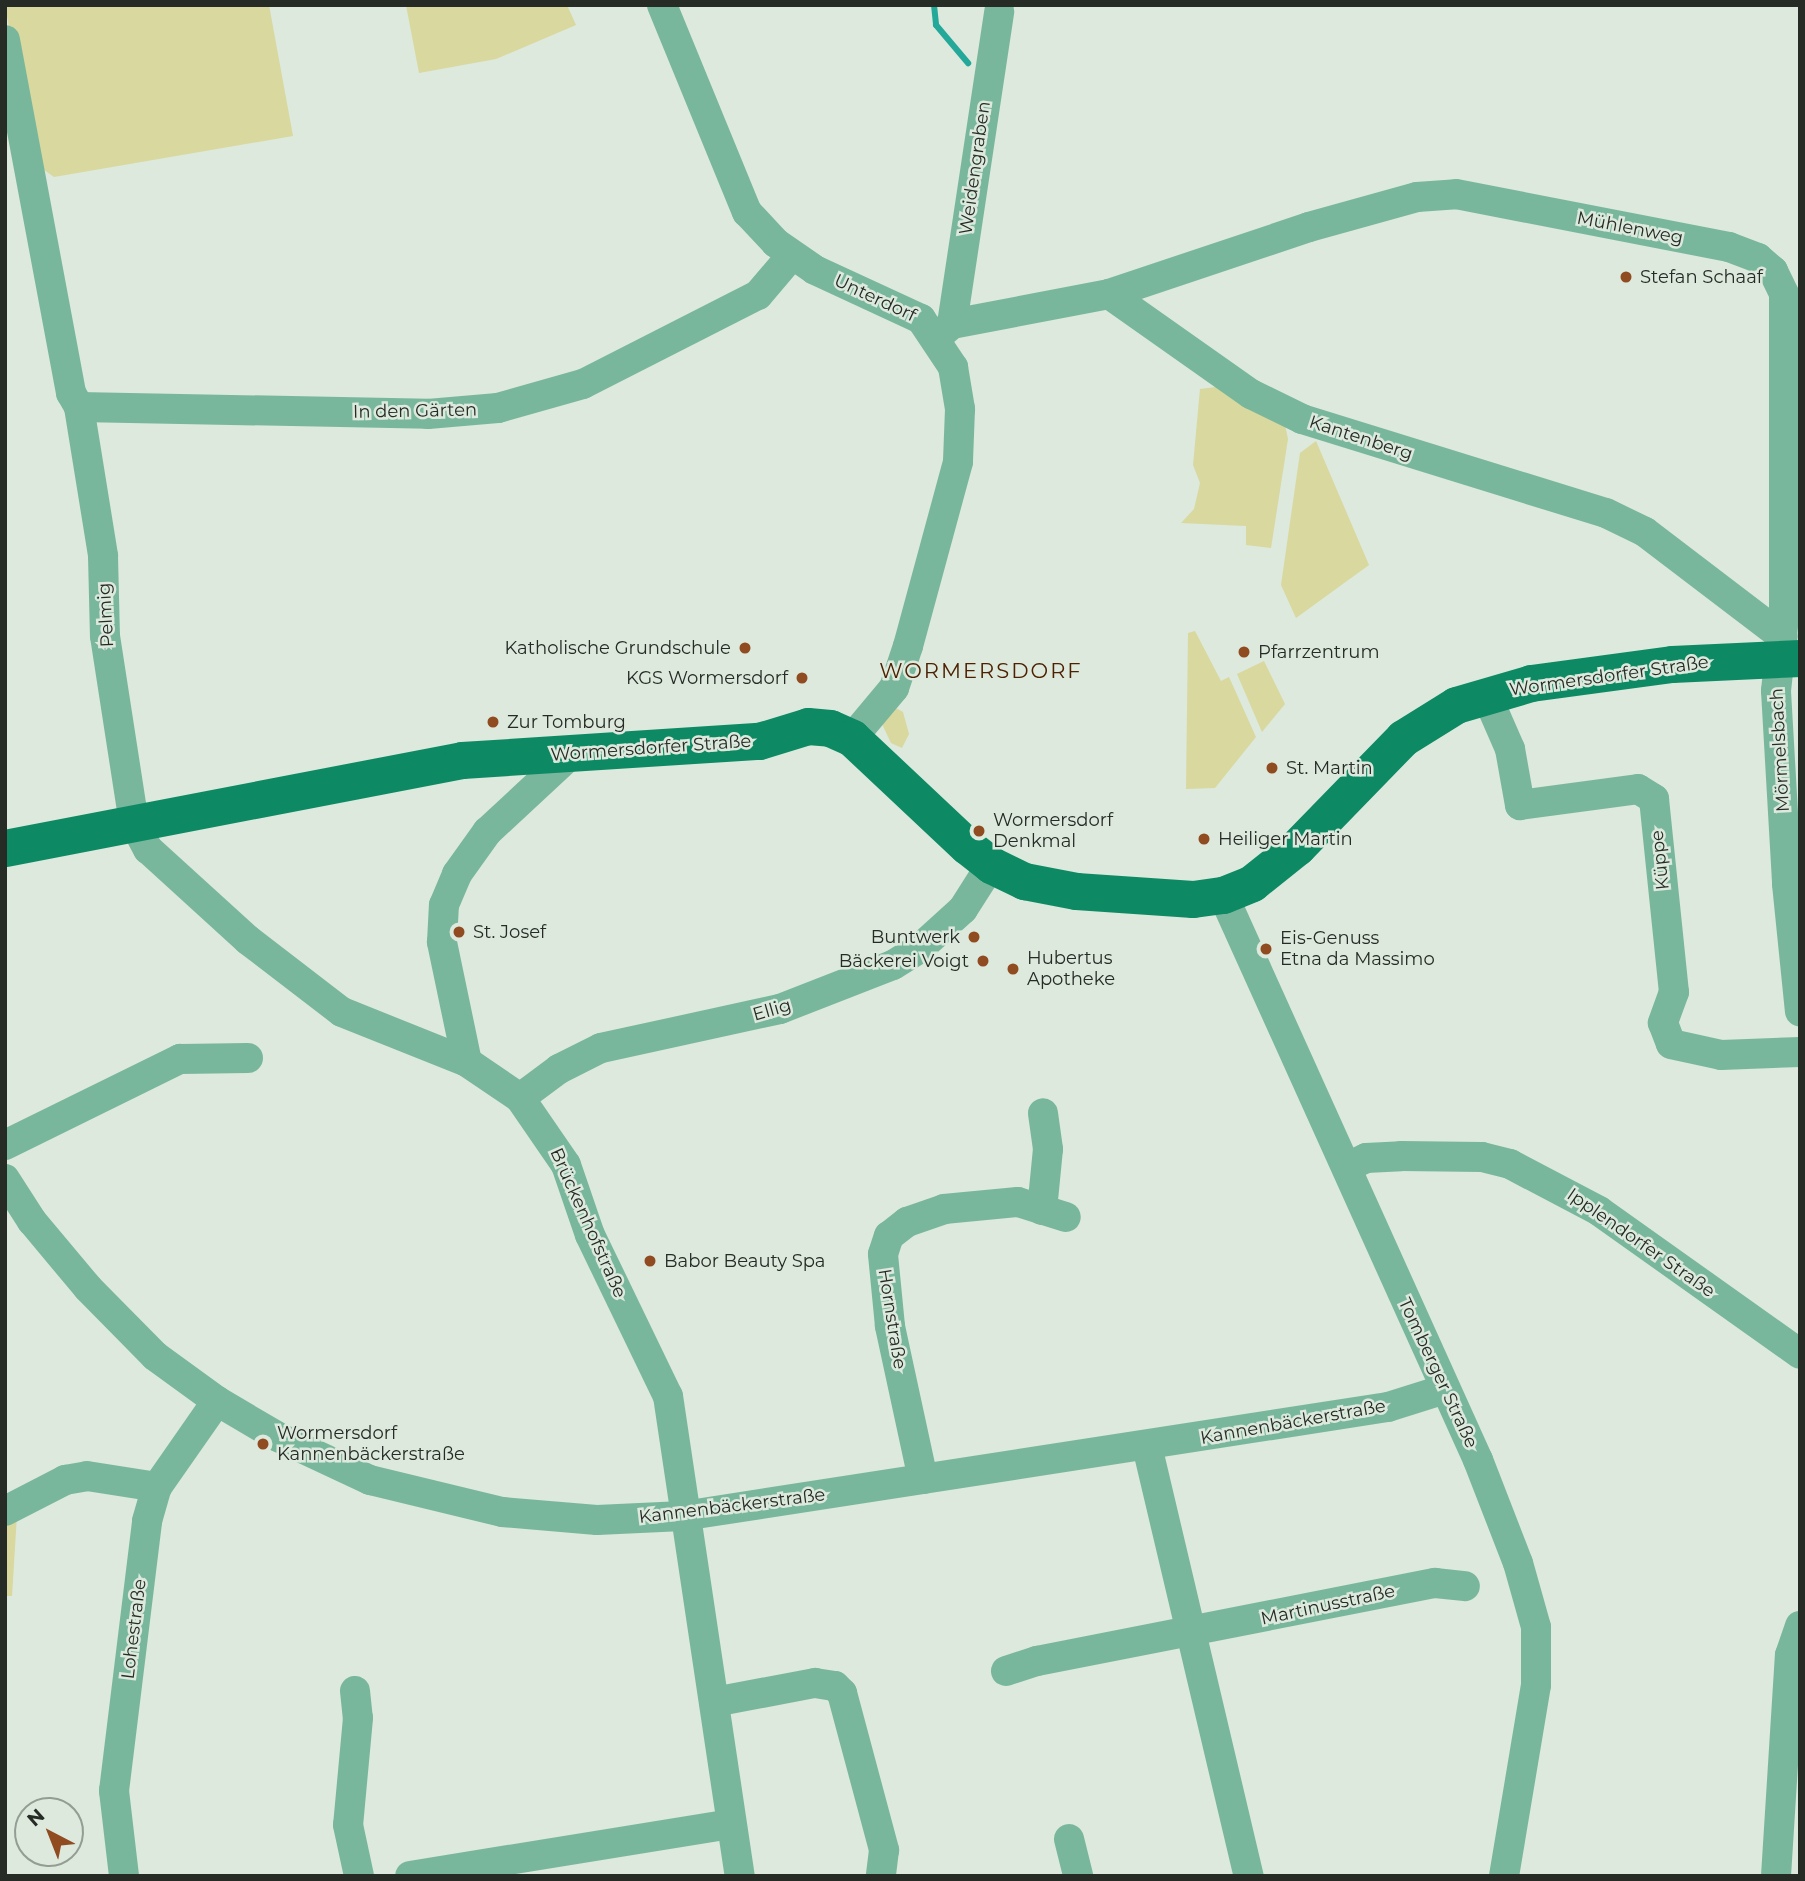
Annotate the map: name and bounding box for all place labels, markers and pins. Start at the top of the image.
place label: Stefan Schaaf [1640,266,1763,288]
marker: Stefan Schaaf [1618,269,1634,285]
place label: Katholische Grundschule [504,637,731,659]
marker: Katholische Grundschule [737,640,753,656]
place label: Pfarrzentrum [1258,641,1380,663]
marker: Pfarrzentrum [1236,644,1252,660]
place label: KGS Wormersdorf [626,667,788,689]
marker: KGS Wormersdorf [794,670,810,686]
place label: Zur Tomburg [507,711,626,733]
marker: Zur Tomburg [485,714,501,730]
place label: St. Martin [1286,757,1373,779]
marker: St. Martin [1264,760,1280,776]
place label: Wormersdorf Denkmal [993,810,1113,852]
marker: Wormersdorf Denkmal [971,823,987,839]
place label: Heiliger Martin [1218,828,1353,850]
marker: Heiliger Martin [1196,831,1212,847]
place label: St. Josef [473,921,546,943]
marker: St. Josef [451,924,467,940]
place label: Buntwerk [871,926,960,948]
place label: Eis-Genuss Etna da Massimo [1280,928,1435,970]
marker: Buntwerk [966,929,982,945]
marker: Eis-Genuss Etna da Massimo [1258,941,1274,957]
place label: Hubertus Apotheke [1027,948,1115,990]
place label: Bäckerei Voigt [839,950,969,972]
marker: Bäckerei Voigt [975,953,991,969]
marker: Hubertus Apotheke [1005,961,1021,977]
place label: Babor Beauty Spa [664,1250,825,1272]
marker: Babor Beauty Spa [642,1253,658,1269]
place label: Wormersdorf Kannenbäckerstraße [277,1423,465,1466]
marker: Wormersdorf Kannenbäckerstraße [255,1436,271,1452]

